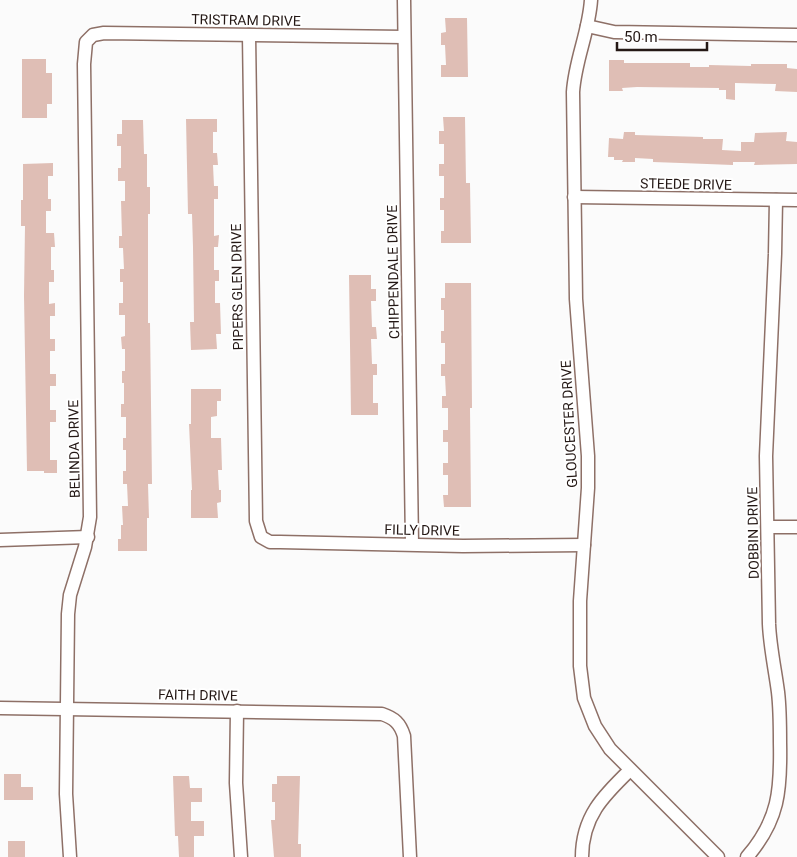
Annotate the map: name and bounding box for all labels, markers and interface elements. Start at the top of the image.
street label: TRISTRAM DRIVE [191,11,301,29]
scale bar [617,20,707,52]
text: 50 m [624,28,658,46]
street label: STEEDE DRIVE [640,175,732,193]
street label: CHIPPENDALE DRIVE [384,205,402,339]
street label: PIPERS GLEN DRIVE [228,223,246,351]
street label: GLOUCESTER DRIVE [558,360,580,488]
street label: BELINDA DRIVE [65,400,83,498]
street label: DOBBIN DRIVE [744,487,762,579]
street label: FILLY DRIVE [384,521,460,539]
street label: FAITH DRIVE [158,686,238,704]

